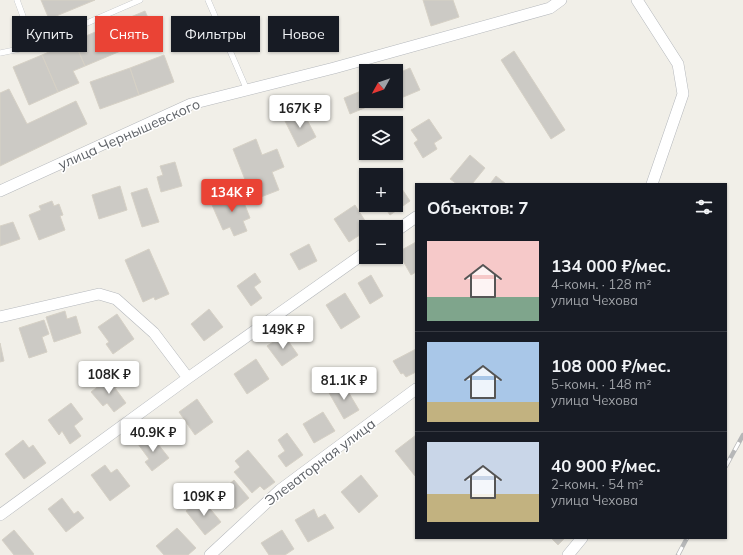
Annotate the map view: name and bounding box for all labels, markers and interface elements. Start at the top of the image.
chip: Купить [12,16,87,52]
chip: Снять [95,16,163,52]
chip: Фильтры [171,16,260,52]
chip: Новое [268,16,339,52]
north arrow [359,64,403,108]
map controls [359,64,403,264]
street label: улица Чернышевского [55,95,203,173]
pin: 167K ₽ [267,95,333,129]
text: 167K ₽ [278,100,322,116]
button: layers [359,116,403,160]
button: + [359,168,403,212]
pin: 134K ₽ [199,179,265,213]
text: 134K ₽ [210,184,254,200]
icon: filters [693,196,715,218]
text: Объектов: 7 [427,197,528,218]
button: − [359,220,403,264]
text: 134 000 ₽/мес. [551,255,671,276]
icon: home [459,257,507,305]
text: 4-комн. · 128 m² [551,276,651,292]
text: улица Чехова [551,292,638,308]
pin: 149K ₽ [250,316,316,350]
text: 149K ₽ [261,321,305,337]
text: 108 000 ₽/мес. [551,355,671,376]
icon: home [459,358,507,406]
pin: 108K ₽ [76,361,142,395]
text: 108K ₽ [87,366,131,382]
pin: 81.1K ₽ [307,367,381,401]
text: 81.1K ₽ [321,372,367,388]
text: 5-комн. · 148 m² [551,376,651,392]
text: улица Чехова [551,392,638,408]
street label: Элеваторная улица [261,415,379,509]
pin: 40.9K ₽ [116,419,190,453]
text: 40.9K ₽ [130,424,176,440]
text: 40 900 ₽/мес. [551,455,660,476]
icon: home [459,458,507,506]
text: 2-комн. · 54 m² [551,476,644,492]
pin: 109K ₽ [171,483,237,517]
text: 109K ₽ [182,488,226,504]
text: улица Чехова [551,492,638,508]

